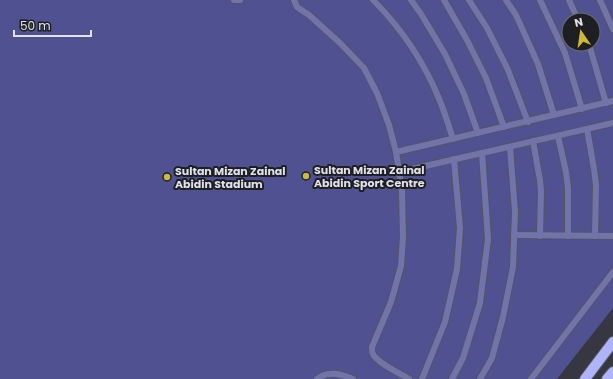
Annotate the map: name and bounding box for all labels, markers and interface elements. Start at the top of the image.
scale bar [14,12,91,38]
north arrow [561,12,601,52]
text: N [573,14,585,31]
text: 50 m [20,17,51,34]
place label: Sultan Mizan Zainal Abidin Sport Centre [314,162,425,191]
place label: Sultan Mizan Zainal Abidin Stadium [175,163,286,192]
marker: Sultan Mizan Zainal Abidin Sport Centre [301,171,311,181]
marker: Sultan Mizan Zainal Abidin Stadium [162,172,172,182]

